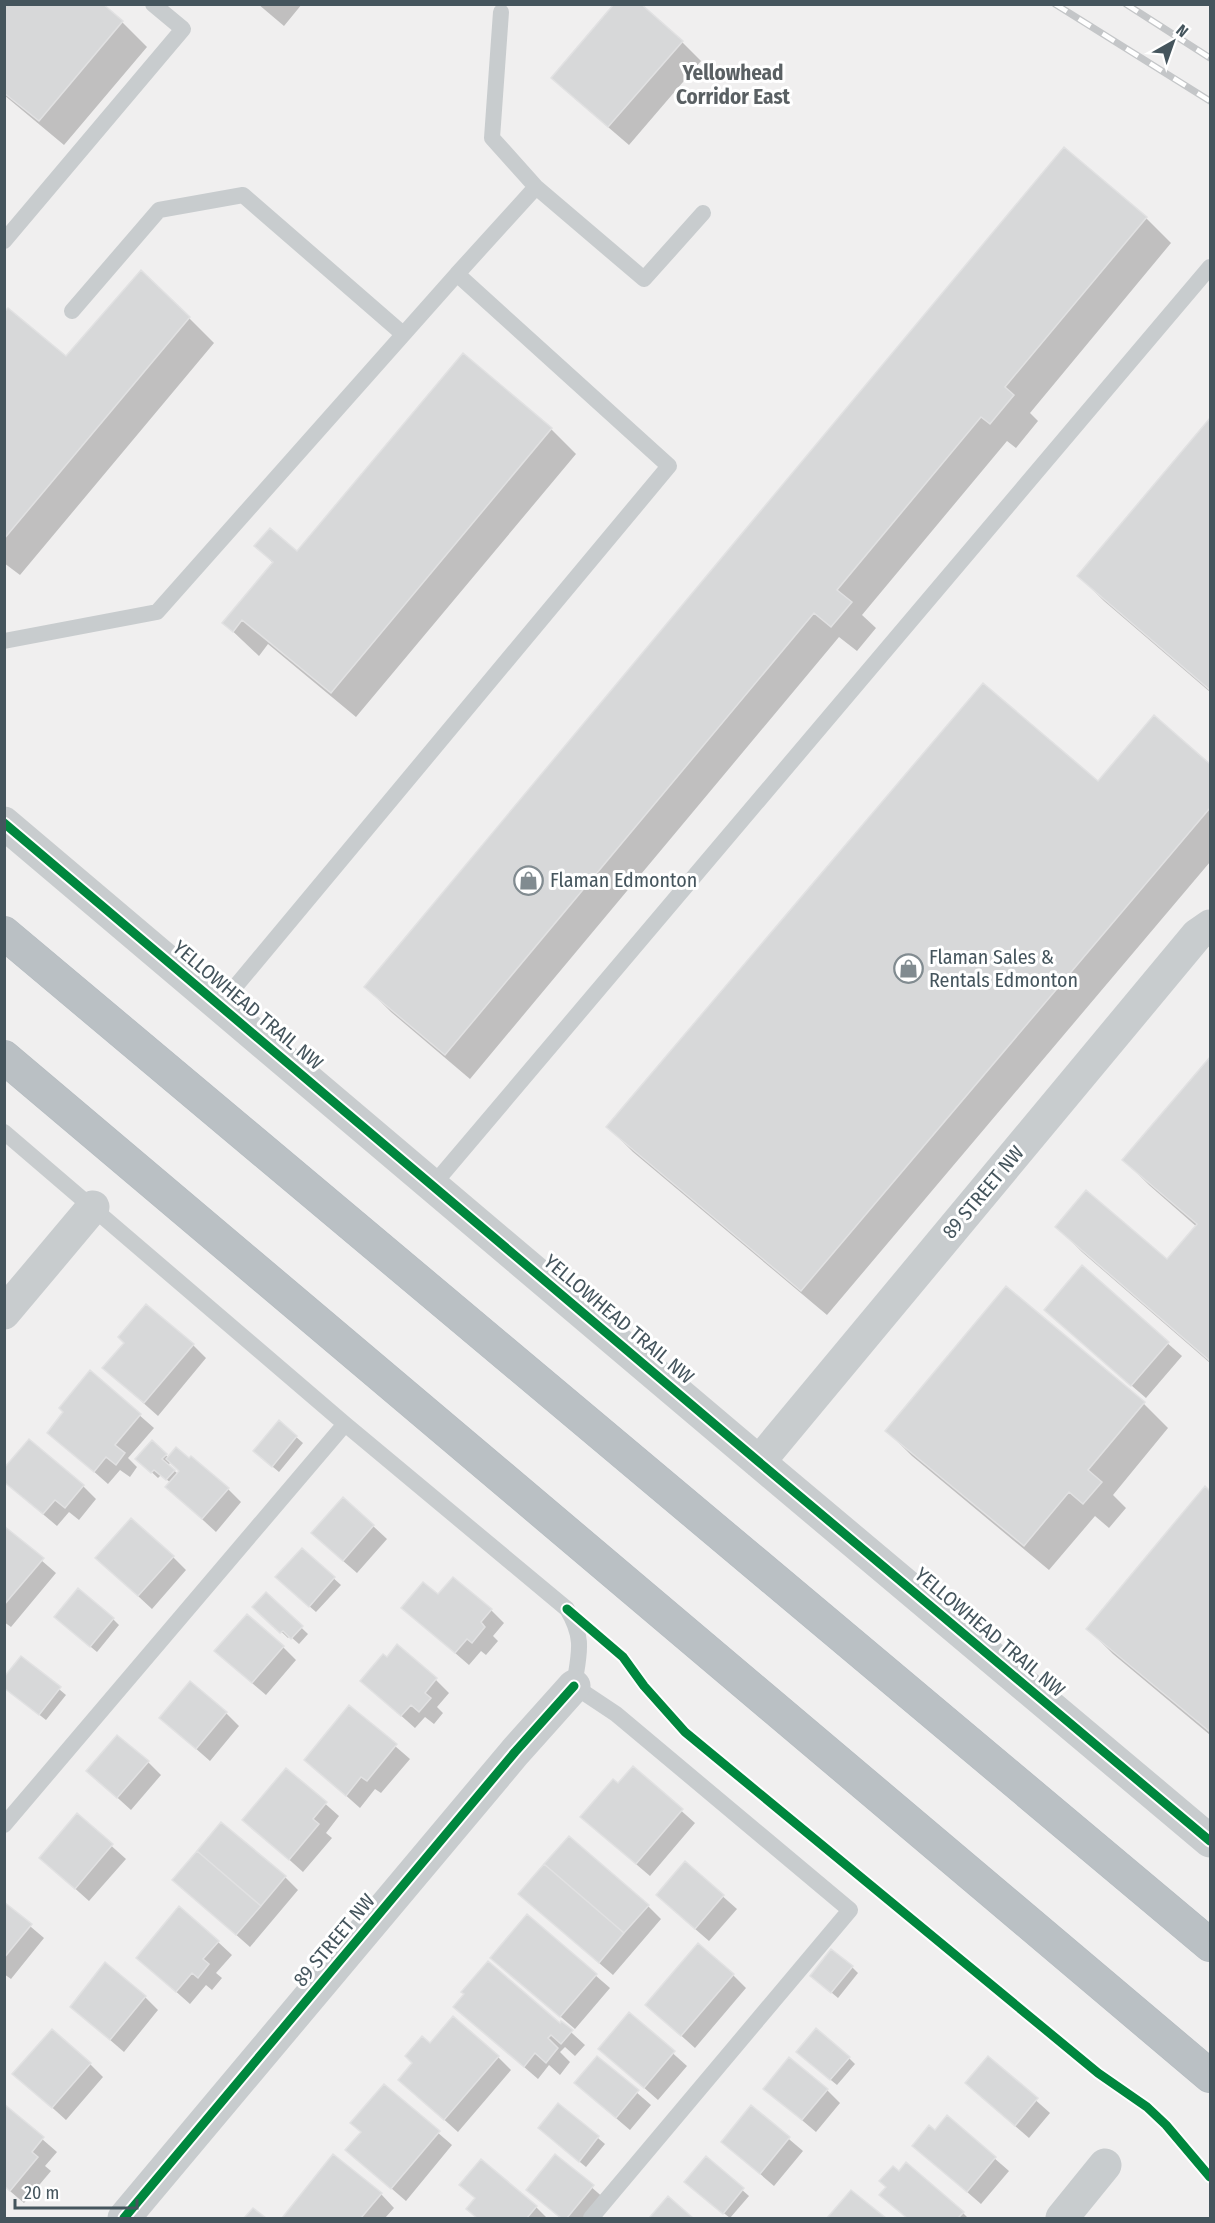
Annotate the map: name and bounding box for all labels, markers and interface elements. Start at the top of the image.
north arrow [1143,12,1203,72]
text: N [1173,21,1192,41]
district label: Yellowhead Corridor East [676,60,791,110]
shop icon: Flaman Edmonton [513,864,545,896]
place label: Flaman Edmonton [550,868,697,892]
street label: YELLOWHEAD TRAIL NW [168,935,328,1075]
place label: Flaman Sales & Rentals Edmonton [929,945,1078,992]
shop icon: Flaman Sales & Rentals Edmonton [892,952,924,984]
street label: 89 STREET NW [937,1141,1029,1243]
street label: YELLOWHEAD TRAIL NW [539,1249,699,1389]
street label: YELLOWHEAD TRAIL NW [910,1562,1070,1702]
street label: 89 STREET NW [288,1889,380,1991]
scale bar [15,2172,136,2210]
text: 20 m [24,2182,59,2204]

